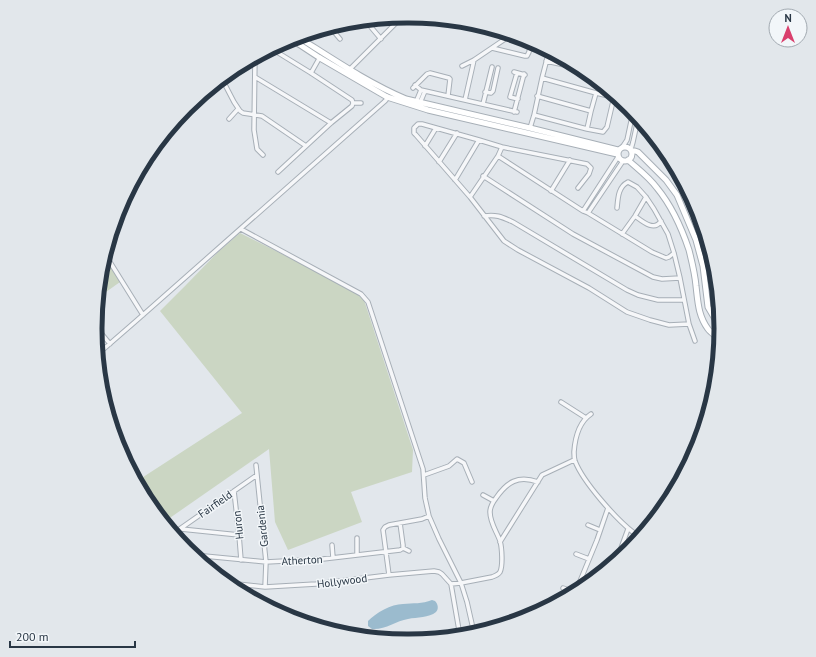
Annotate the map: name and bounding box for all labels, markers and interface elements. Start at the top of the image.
north arrow [768,8,808,48]
text: N [784,11,792,25]
street label: Fairfield [195,487,235,521]
street label: Gardenia [253,504,271,548]
street label: Huron [230,510,246,540]
street label: Atherton [281,552,323,568]
street label: Hollywood [316,571,368,591]
scale bar [10,623,135,649]
text: 200 m [16,629,49,644]

